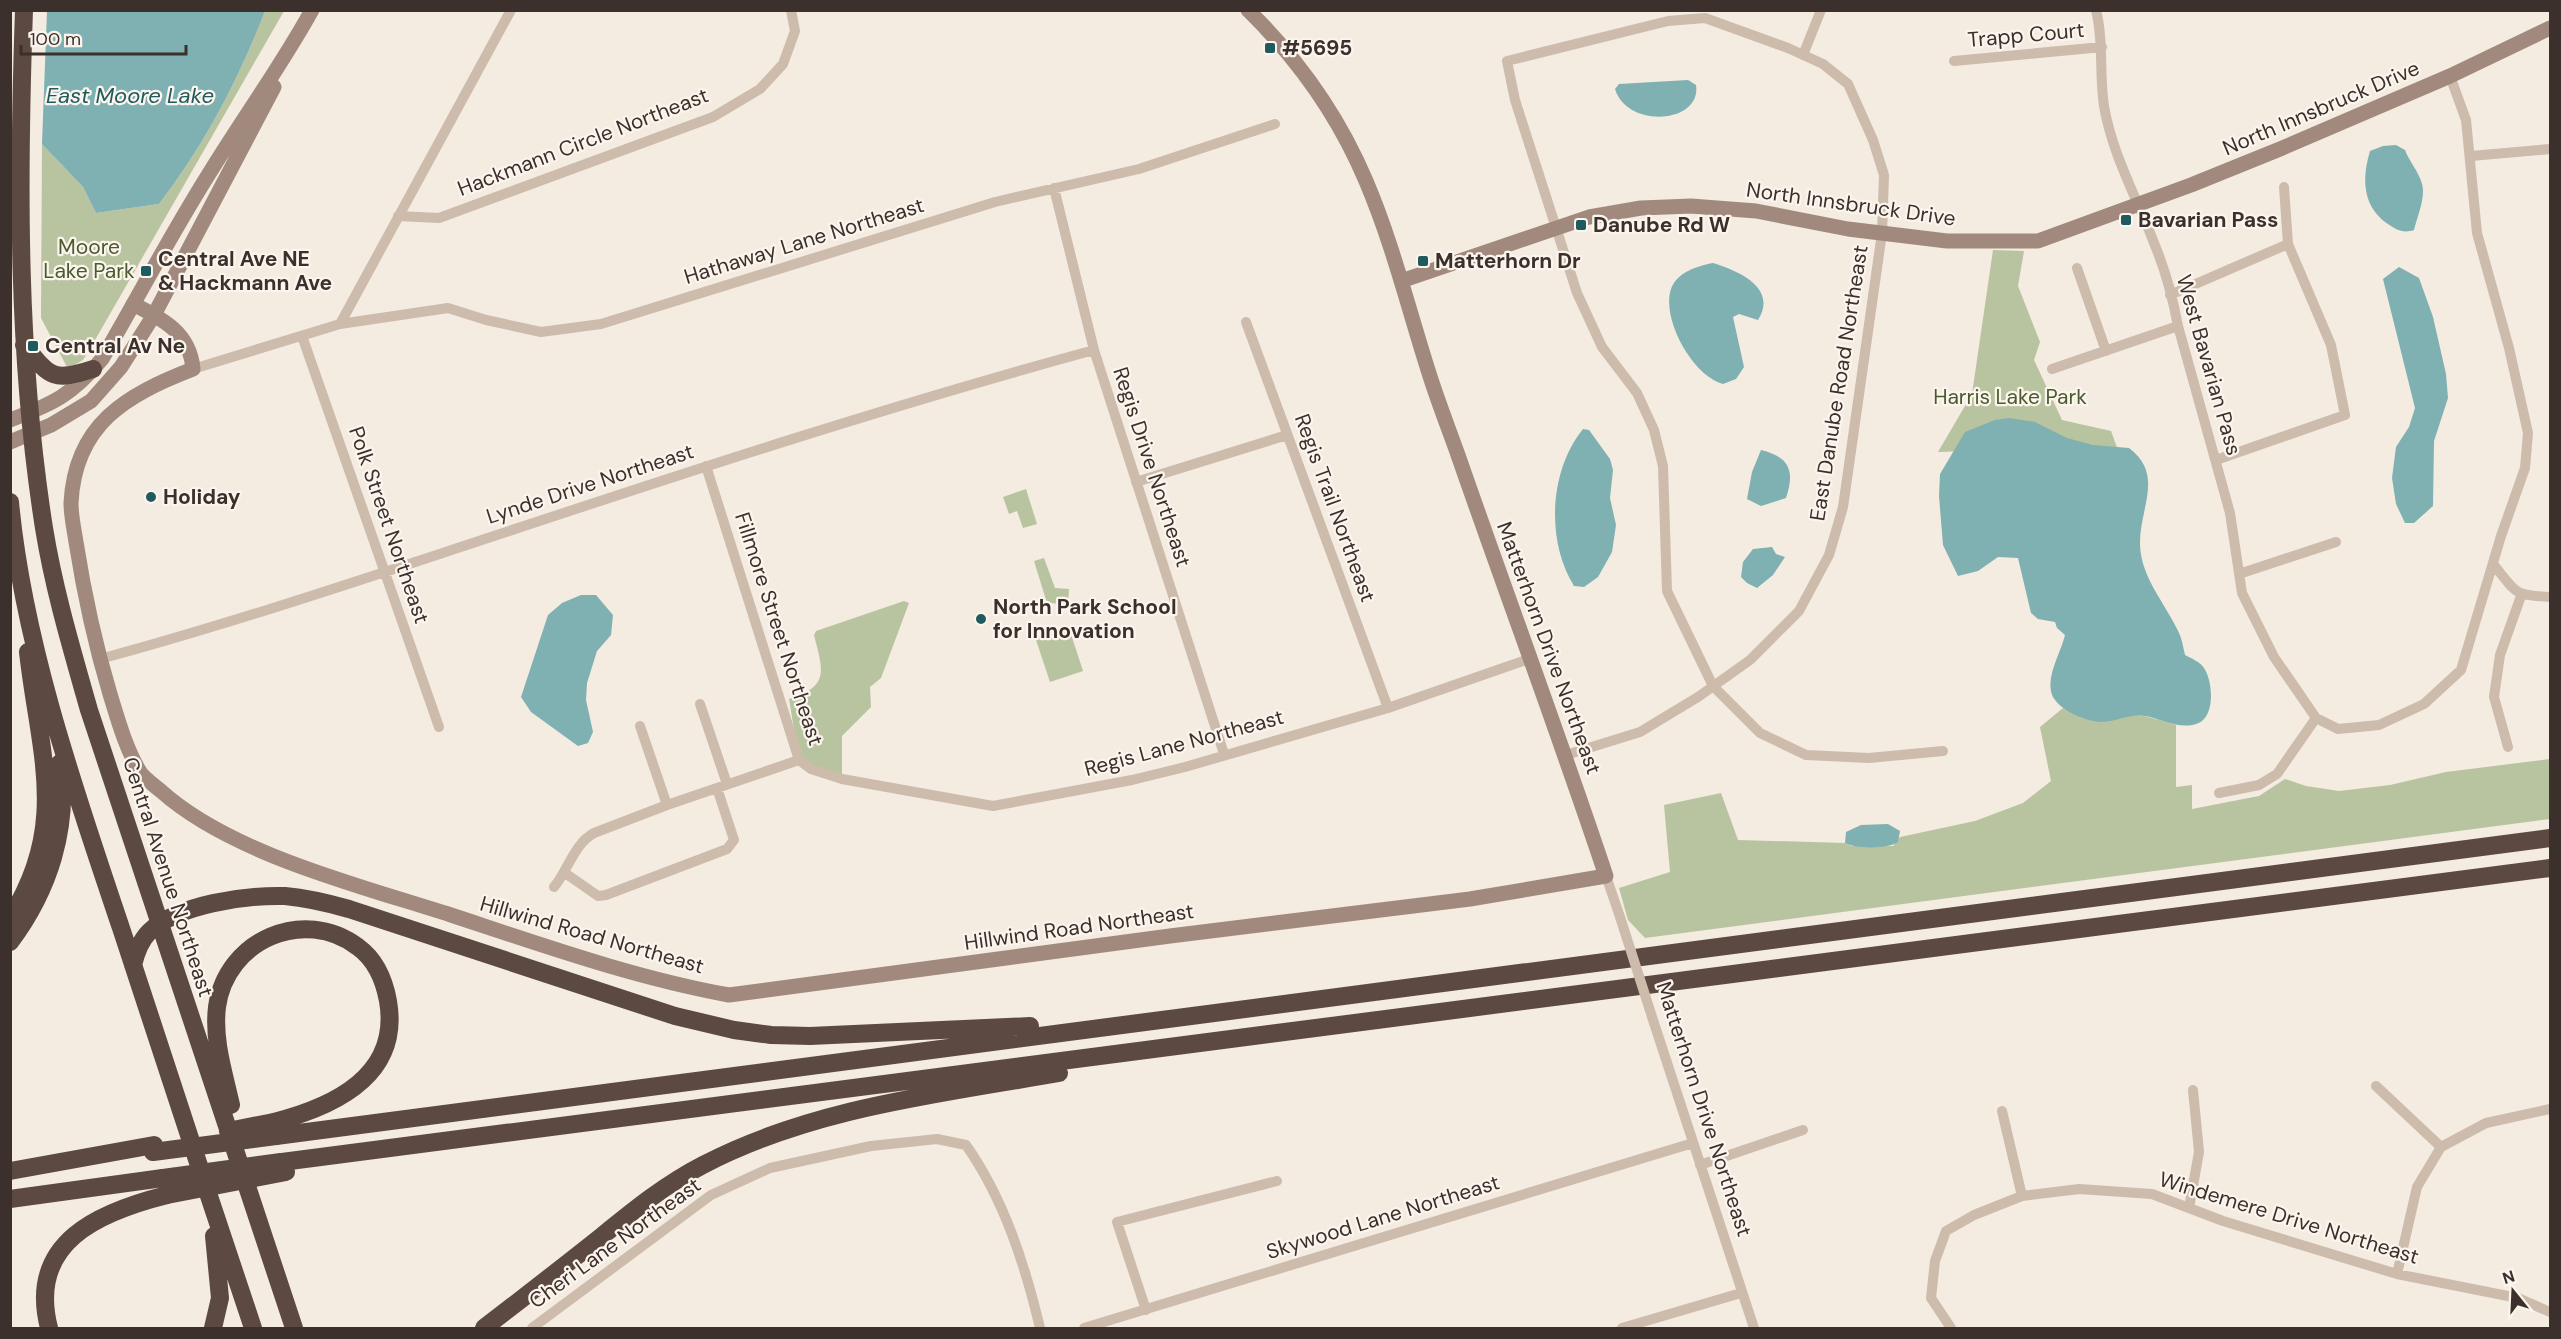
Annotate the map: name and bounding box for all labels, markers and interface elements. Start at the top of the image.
street label: Trapp Court [1966,16,2086,54]
scale bar [21,18,186,56]
text: 100 m [30,27,81,51]
place label: #5695 [1282,34,1352,62]
marker: #5695 [1263,41,1277,55]
street label: North Innsbruck Drive [2218,54,2424,162]
water label: East Moore Lake [46,81,214,110]
street label: Hackmann Circle Northeast [454,81,712,203]
street label: North Innsbruck Drive [1745,175,1958,233]
street label: Hathaway Lane Northeast [680,191,928,291]
place label: Bavarian Pass [2138,206,2278,234]
place label: Danube Rd W [1593,211,1730,239]
marker: Bavarian Pass [2119,213,2133,227]
marker: Danube Rd W [1574,218,1588,232]
park label: Moore Lake Park [43,233,135,285]
street label: East Danube Road Northeast [1803,243,1875,523]
place label: Central Ave NE & Hackmann Ave [158,245,332,297]
place label: Matterhorn Dr [1435,247,1581,275]
marker: Matterhorn Dr [1416,254,1430,268]
marker: Central Ave NE & Hackmann Ave [139,264,153,278]
street label: West Bavarian Pass [2170,271,2248,459]
place label: Central Av Ne [45,332,185,360]
marker: Central Av Ne [26,339,40,353]
street label: Regis Drive Northeast [1106,363,1198,571]
park label: Harris Lake Park [1933,383,2087,411]
street label: Regis Trail Northeast [1288,410,1382,606]
street label: Polk Street Northeast [342,423,436,627]
street label: Lynde Drive Northeast [483,437,697,531]
place label: Holiday [163,483,241,511]
marker: Holiday [144,490,158,504]
street label: Fillmore Street Northeast [728,509,830,749]
street label: Matterhorn Drive Northeast [1490,518,1608,778]
place label: North Park School for Innovation [993,593,1177,645]
marker: North Park School for Innovation [974,612,988,626]
street label: Regis Lane Northeast [1081,703,1287,783]
street label: Central Avenue Northeast [116,754,220,1000]
street label: Hillwind Road Northeast [477,890,707,980]
street label: Hillwind Road Northeast [962,897,1196,957]
street label: Matterhorn Drive Northeast [1649,978,1759,1240]
street label: Windemere Drive Northeast [2156,1165,2422,1271]
street label: Skywood Lane Northeast [1263,1168,1503,1266]
street label: Cheri Lane Northeast [523,1171,707,1315]
north arrow [2483,1261,2543,1321]
text: N [2500,1265,2517,1289]

